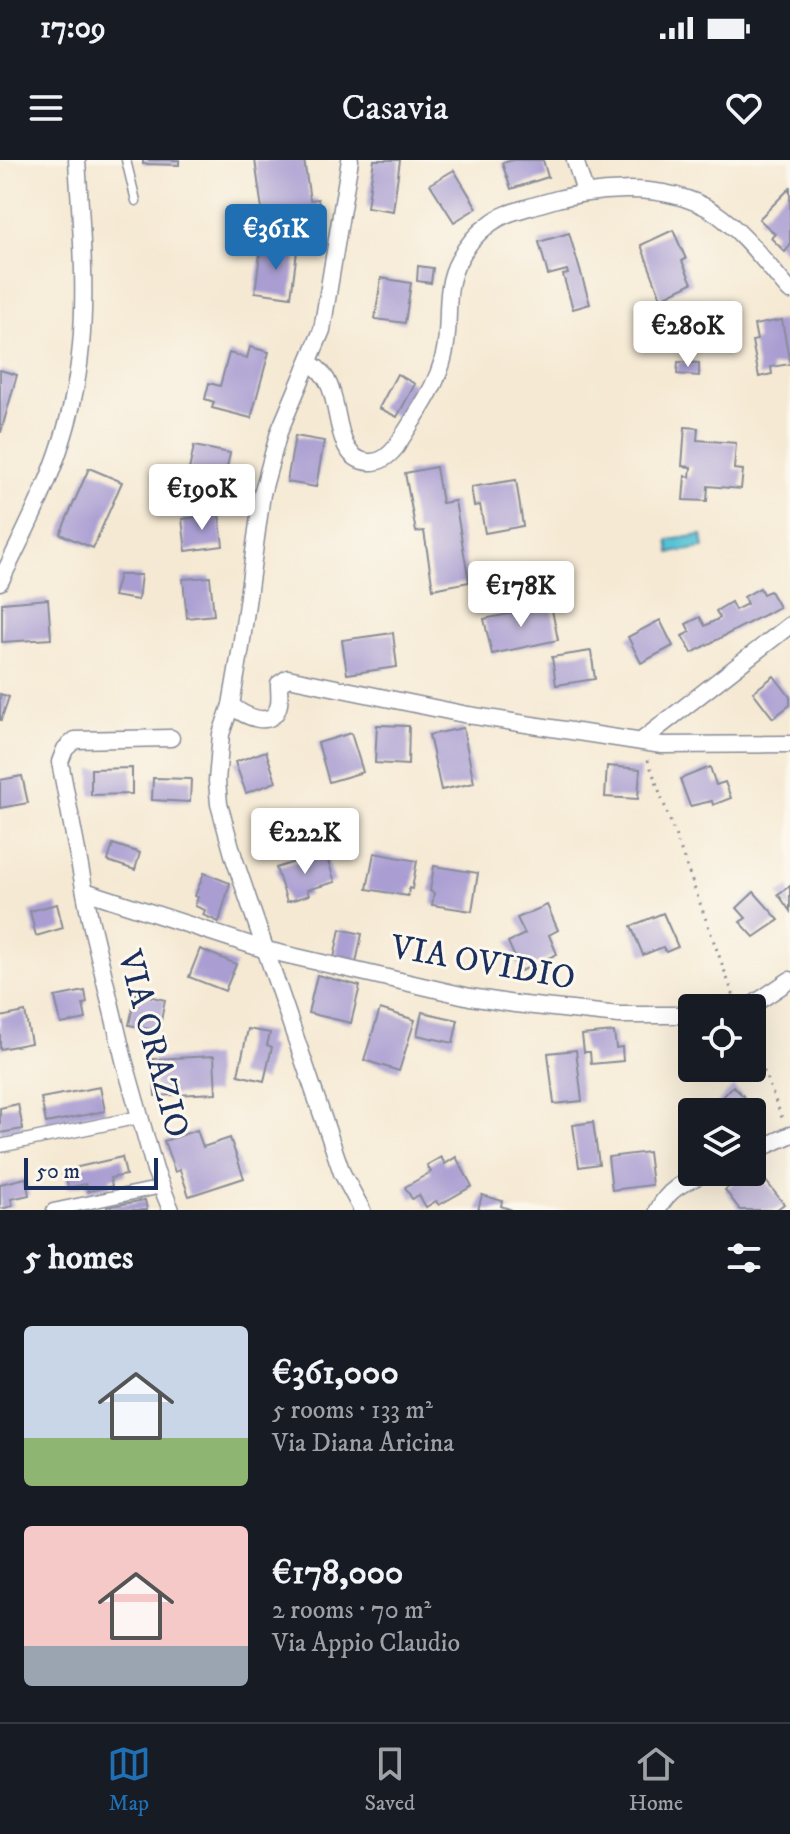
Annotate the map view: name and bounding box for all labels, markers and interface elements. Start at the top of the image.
text: 17:09 [40,10,106,47]
icon: menu [24,86,68,130]
text: Casavia [342,86,448,131]
icon: heart [722,86,766,130]
pin: €361K [220,204,332,272]
text: €361K [243,213,309,246]
pin: €280K [632,301,744,369]
text: €280K [651,310,725,343]
pin: €190K [146,464,258,532]
text: €190K [167,473,237,506]
pin: €178K [465,561,577,629]
text: €178K [486,570,556,603]
pin: €222K [249,808,361,876]
text: €222K [269,817,341,850]
street label: VIA OVIDIO [387,926,578,1000]
street label: VIA ORAZIO [108,945,198,1142]
map controls [678,994,766,1186]
button: locate [678,994,766,1082]
button: layers [678,1098,766,1186]
scale bar [24,1154,158,1190]
text: 50 m [36,1158,80,1185]
icon: filters [722,1236,766,1280]
text: 5 homes [24,1237,133,1279]
text: €361,000 [272,1352,399,1394]
icon: home [88,1358,184,1454]
text: 5 rooms · 133 m² [272,1394,433,1427]
text: Via Diana Aricina [272,1427,454,1460]
text: €178,000 [272,1552,403,1594]
icon: home [88,1558,184,1654]
text: 2 rooms · 70 m² [272,1594,431,1627]
text: Via Appio Claudio [272,1627,460,1660]
tab: Map [107,1742,151,1817]
tab: Saved [365,1742,415,1817]
tab: Home [629,1742,683,1817]

